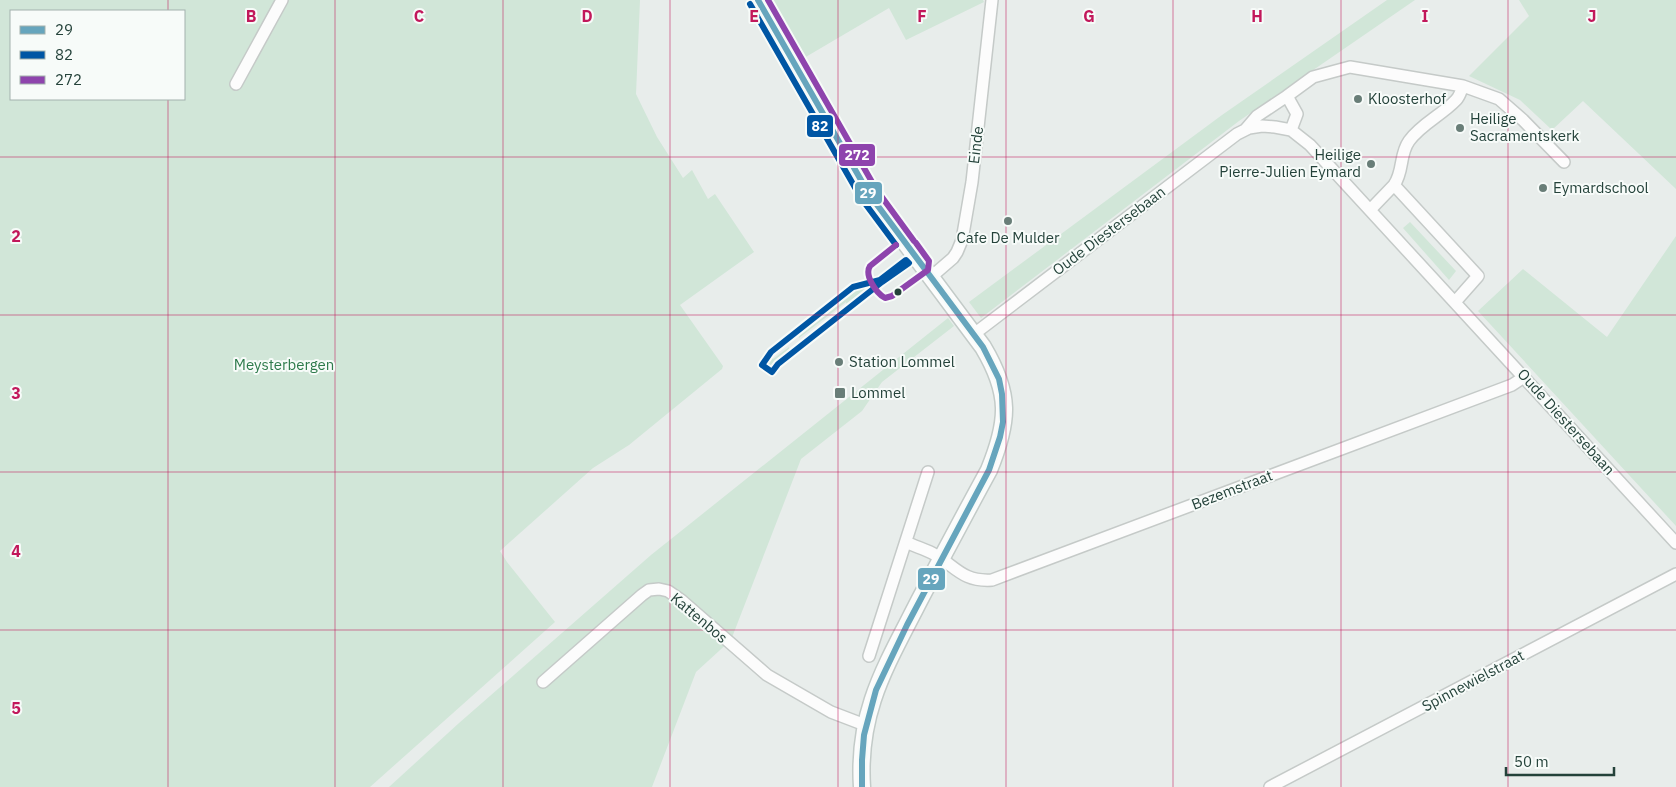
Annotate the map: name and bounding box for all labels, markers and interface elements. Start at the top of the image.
text: B [246,6,257,26]
text: C [414,6,424,26]
text: D [581,6,593,26]
text: E [749,6,759,26]
text: F [917,6,927,26]
text: G [1083,6,1095,26]
text: H [1251,6,1263,26]
text: I [1422,6,1429,26]
text: J [1588,6,1596,26]
legend [10,10,185,100]
text: 29 [55,20,73,39]
text: 82 [55,45,73,64]
text: 272 [55,70,82,89]
place label: Kloosterhof [1368,89,1446,108]
marker: Kloosterhof [1352,93,1364,105]
place label: Heilige Sacramentskerk [1470,109,1580,145]
line badge: 82 [806,114,834,138]
text: 82 [812,117,828,135]
marker: Heilige Sacramentskerk [1454,122,1466,134]
street label: Einde [964,125,987,165]
line badge: 272 [838,143,876,167]
place label: Heilige Pierre-Julien Eymard [1219,145,1361,181]
text: 272 [844,146,870,164]
marker: Heilige Pierre-Julien Eymard [1365,158,1377,170]
place label: Eymardschool [1553,178,1649,197]
line badge: 29 [854,181,883,205]
street label: Oude Diestersebaan [1048,182,1169,279]
marker: Eymardschool [1537,182,1549,194]
text: 29 [860,184,876,202]
marker: Cafe De Mulder [1002,215,1014,227]
text: 2 [11,226,21,246]
place label: Cafe De Mulder [957,228,1060,247]
unlabelled marker [893,287,903,297]
place label: Station Lommel [849,352,955,371]
park label: Meysterbergen [234,355,334,374]
marker: Station Lommel [833,356,845,368]
street label: Oude Diestersebaan [1514,365,1619,479]
text: 3 [11,383,21,403]
place label: Lommel [851,383,905,402]
marker: Lommel [833,386,847,400]
street label: Bezemstraat [1189,465,1275,514]
text: 4 [11,541,21,561]
line badge: 29 [917,567,946,591]
text: 29 [923,570,939,588]
street label: Kattenbos [667,588,732,647]
street label: Spinnewielstraat [1418,646,1527,716]
text: 5 [11,698,21,718]
scale bar [1506,744,1614,776]
text: 50 m [1514,752,1549,771]

